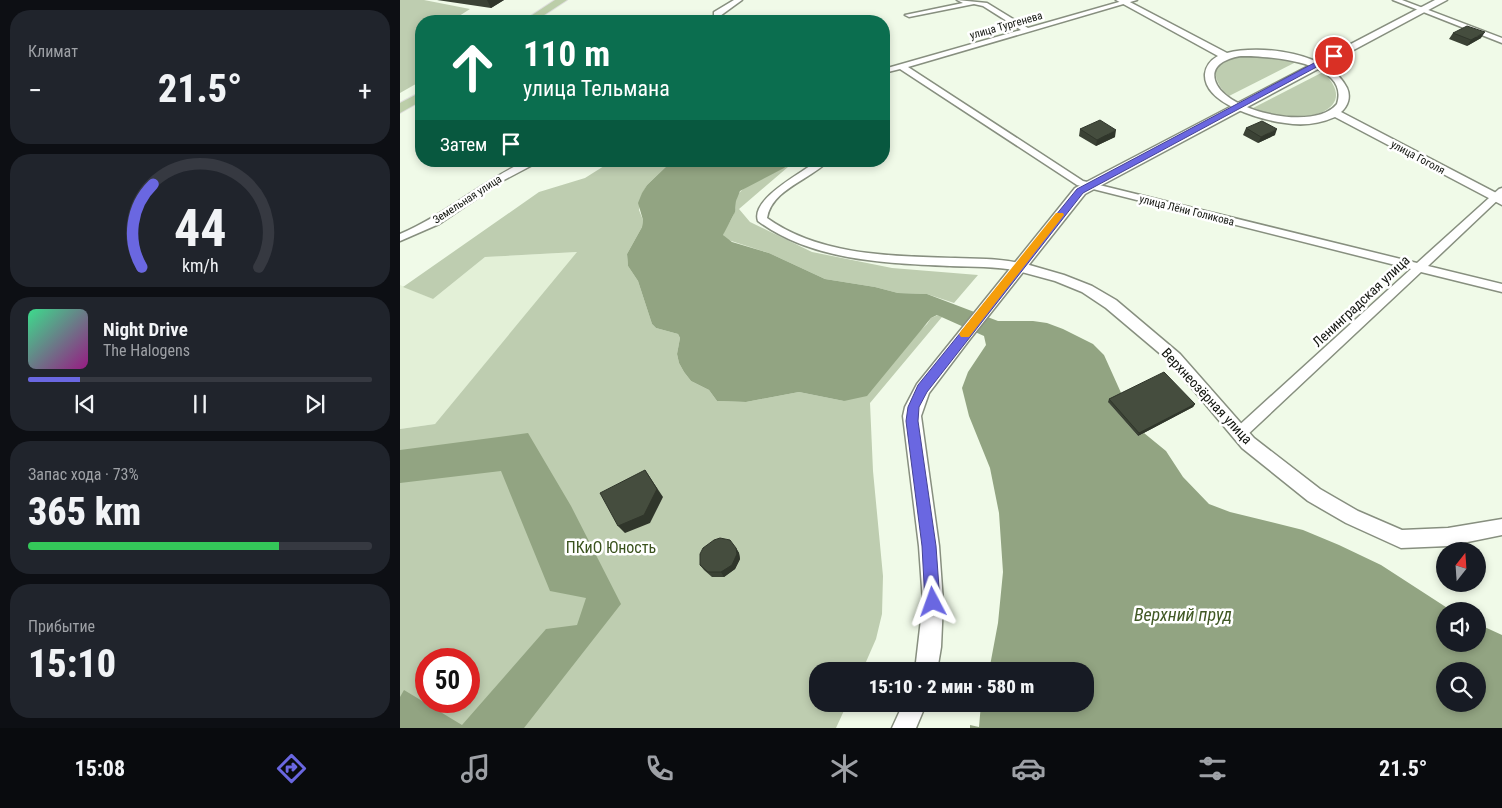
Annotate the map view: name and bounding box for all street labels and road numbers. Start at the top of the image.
street label: улица Тургенева [968,9,1044,42]
street label: улица Гоголя [1389,138,1447,177]
street label: Земельная улица [430,172,504,226]
street label: улица Лёни Голикова [1138,192,1236,229]
street label: Ленинградская улица [1309,252,1413,350]
street label: Верхнеозёрная улица [1158,345,1256,447]

